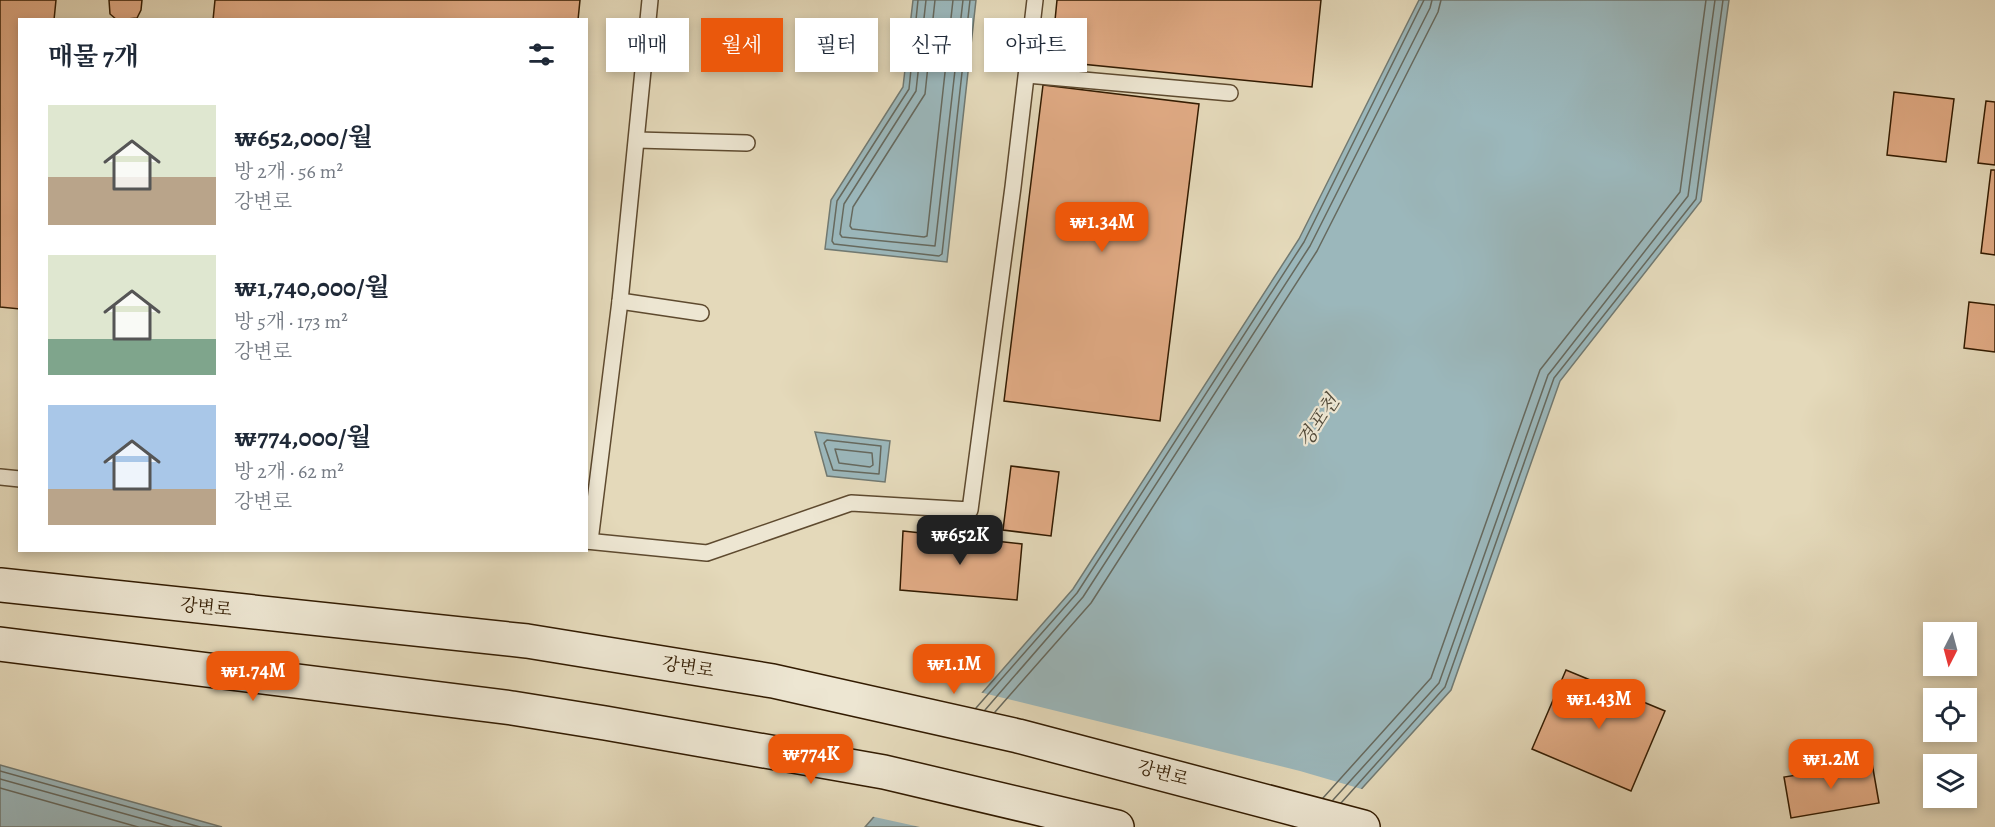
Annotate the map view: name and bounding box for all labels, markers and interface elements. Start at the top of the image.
chip: 매매 [606,18,689,72]
chip: 월세 [701,18,783,72]
chip: 필터 [795,18,878,72]
chip: 신규 [890,18,972,72]
chip: 아파트 [984,18,1087,72]
icon: filters [525,38,558,71]
text: 매물 7개 [48,39,139,74]
text: ₩652,000/월 [234,120,373,155]
icon: home [96,129,168,201]
text: 방 2개 · 56 m² [234,158,343,185]
text: 강변로 [234,188,292,215]
pin: ₩1.34M [1053,202,1151,253]
text: ₩1.34M [1069,208,1135,235]
text: ₩1,740,000/월 [234,270,390,305]
icon: home [96,279,168,351]
text: 방 5개 · 173 m² [234,308,348,335]
text: 강변로 [234,338,292,365]
water label: 경포천 [1291,388,1346,453]
text: ₩774,000/월 [234,420,371,455]
icon: home [96,429,168,501]
text: 방 2개 · 62 m² [234,458,344,485]
text: 강변로 [234,488,292,515]
pin: ₩652K [918,515,1002,566]
text: ₩652K [931,521,989,548]
street label: 강변로 [179,592,233,622]
north arrow [1923,622,1977,676]
map controls [1923,622,1977,808]
pin: ₩1.1M [912,644,996,695]
text: ₩1.1M [927,650,981,677]
pin: ₩1.74M [204,651,302,702]
street label: 강변로 [660,651,716,683]
text: ₩1.74M [220,657,286,684]
pin: ₩1.43M [1550,679,1648,730]
text: ₩1.43M [1566,685,1632,712]
button: locate [1923,688,1977,742]
pin: ₩774K [769,734,853,785]
pin: ₩1.2M [1789,739,1873,790]
text: ₩774K [782,740,840,767]
text: ₩1.2M [1803,745,1859,772]
button: layers [1923,754,1977,808]
street label: 강변로 [1135,755,1191,791]

